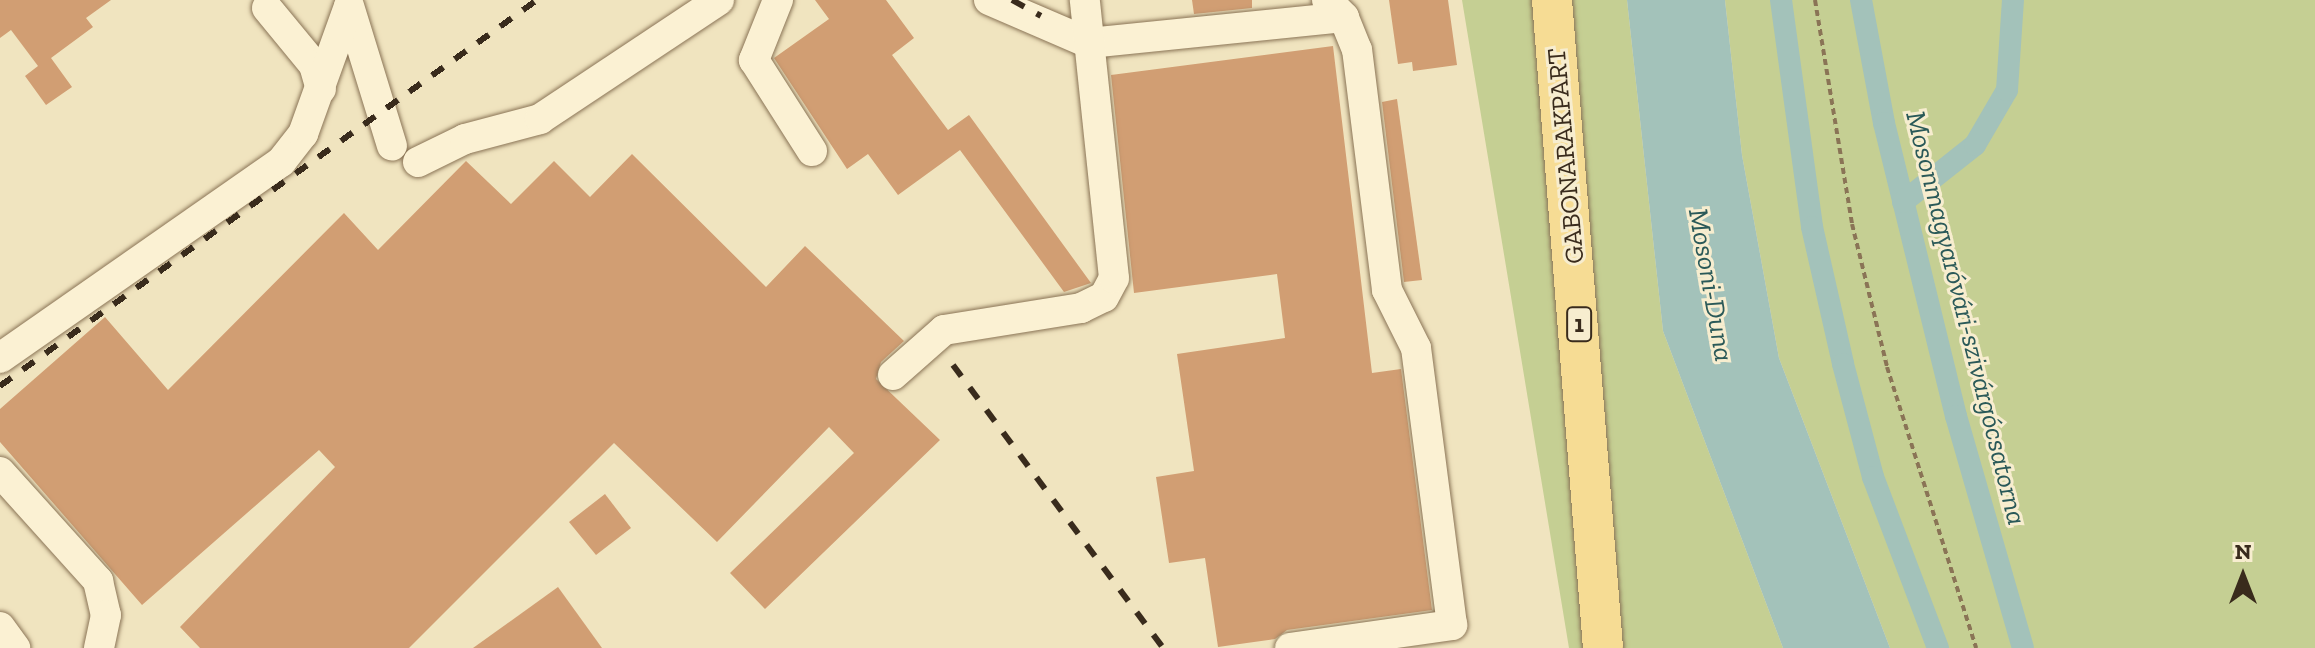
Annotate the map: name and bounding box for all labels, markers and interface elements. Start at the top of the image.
street label: GABONARAKPART [1541,47,1591,265]
water label: Mosonmagyaróvári-szivárgócsatorna [1898,108,2034,528]
water label: Mosoni-Duna [1681,206,1741,364]
road number: 1 [1565,304,1593,344]
north arrow [2203,536,2283,616]
text: N [2235,538,2251,565]

